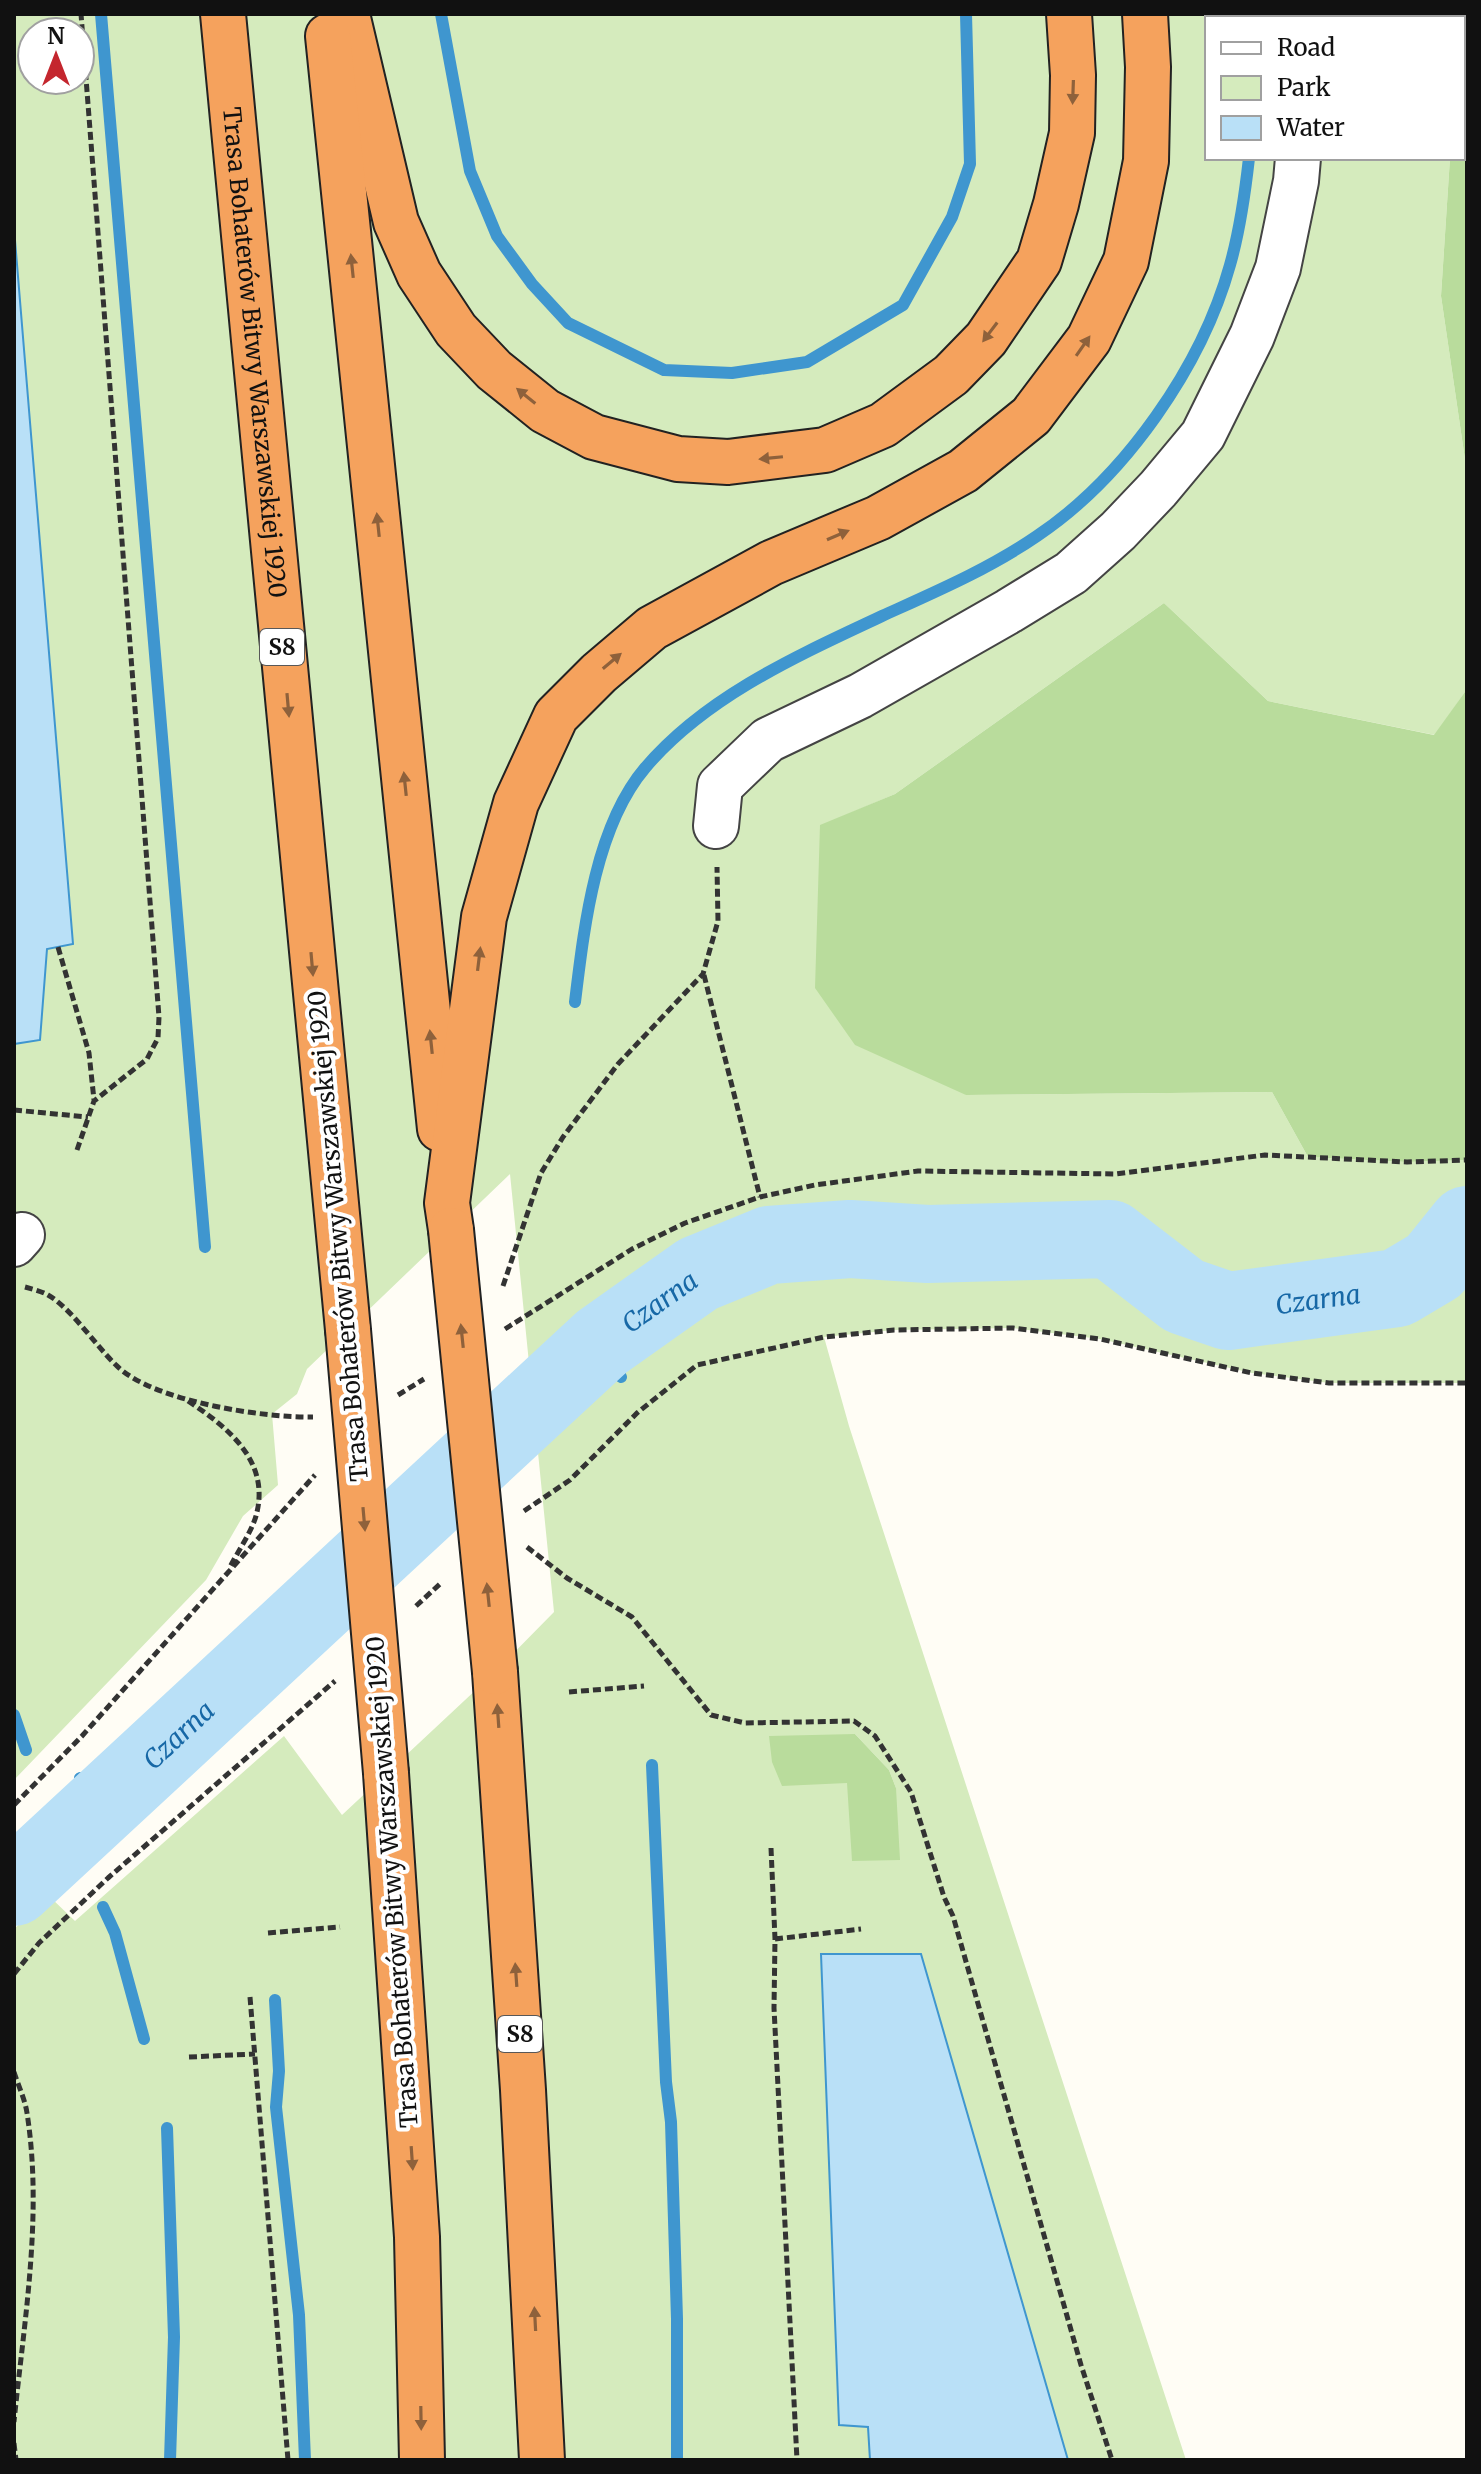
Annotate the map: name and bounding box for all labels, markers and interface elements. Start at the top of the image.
north arrow [16,16,96,96]
legend [1205,16,1465,160]
text: N [47,22,65,50]
text: Road [1277,32,1335,63]
text: Park [1277,72,1331,103]
one-way arrow [1066,80,1079,105]
street label: Trasa Bohaterów Bitwy Warszawskiej 1920 [216,106,294,599]
text: Water [1276,112,1345,143]
one-way arrow [345,253,358,278]
one-way arrow [983,322,999,343]
one-way arrow [1075,335,1090,356]
one-way arrow [516,388,536,405]
one-way arrow [758,451,783,464]
one-way arrow [372,512,385,537]
one-way arrow [826,528,850,541]
road number: S8 [260,629,304,665]
one-way arrow [602,653,622,670]
one-way arrow [282,693,295,718]
one-way arrow [398,771,411,796]
one-way arrow [473,947,486,972]
one-way arrow [306,952,319,977]
street label: Trasa Bohaterów Bitwy Warszawskiej 1920 [301,989,375,1483]
one-way arrow [424,1029,437,1054]
water label: Czarna [615,1263,704,1340]
water label: Czarna [1273,1277,1362,1321]
one-way arrow [455,1323,468,1348]
one-way arrow [358,1507,371,1532]
one-way arrow [481,1582,494,1607]
street label: Trasa Bohaterów Bitwy Warszawskiej 1920 [359,1635,425,2129]
water label: Czarna [136,1694,221,1776]
one-way arrow [491,1703,504,1728]
one-way arrow [509,1962,522,1987]
road number: S8 [498,2016,542,2052]
one-way arrow [406,2146,419,2171]
one-way arrow [529,2306,542,2331]
one-way arrow [415,2406,427,2431]

